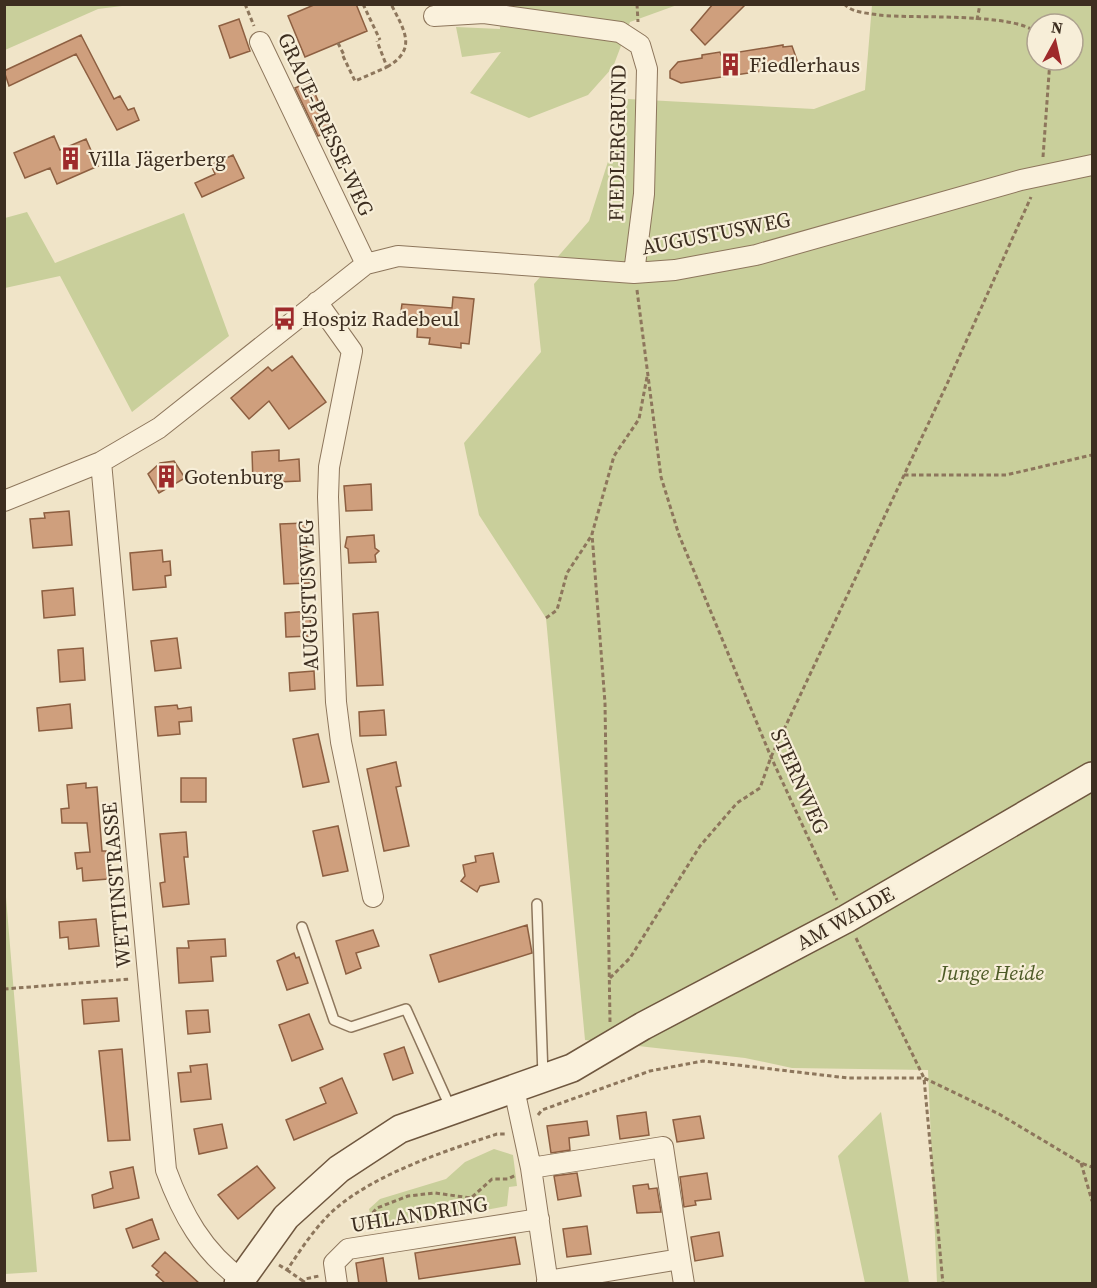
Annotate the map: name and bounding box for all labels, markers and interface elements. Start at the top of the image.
north arrow [1025,12,1085,72]
text: N [1050,15,1065,39]
street label: GRAUE-PRESSE-WEG [271,28,381,220]
place label: Fiedlerhaus [749,50,860,79]
building icon: Fiedlerhaus [718,51,744,77]
street label: FIEDLERGRUND [601,64,633,222]
place label: Villa Jägerberg [88,144,226,173]
building icon: Villa Jägerberg [57,145,83,171]
street label: AUGUSTUSWEG [639,204,793,262]
place label: Hospiz Radebeul [302,304,460,333]
bus stop icon: Hospiz Radebeul [271,305,297,331]
place label: Gotenburg [184,462,284,491]
building icon: Gotenburg [153,463,179,489]
street label: AUGUSTUSWEG [291,519,325,671]
street label: STERNWEG [764,724,836,838]
street label: WETTINSTRASSE [94,801,138,969]
street label: AM WALDE [791,879,899,957]
park label: Junge Heide [937,958,1044,987]
street label: UHLANDRING [349,1189,489,1239]

